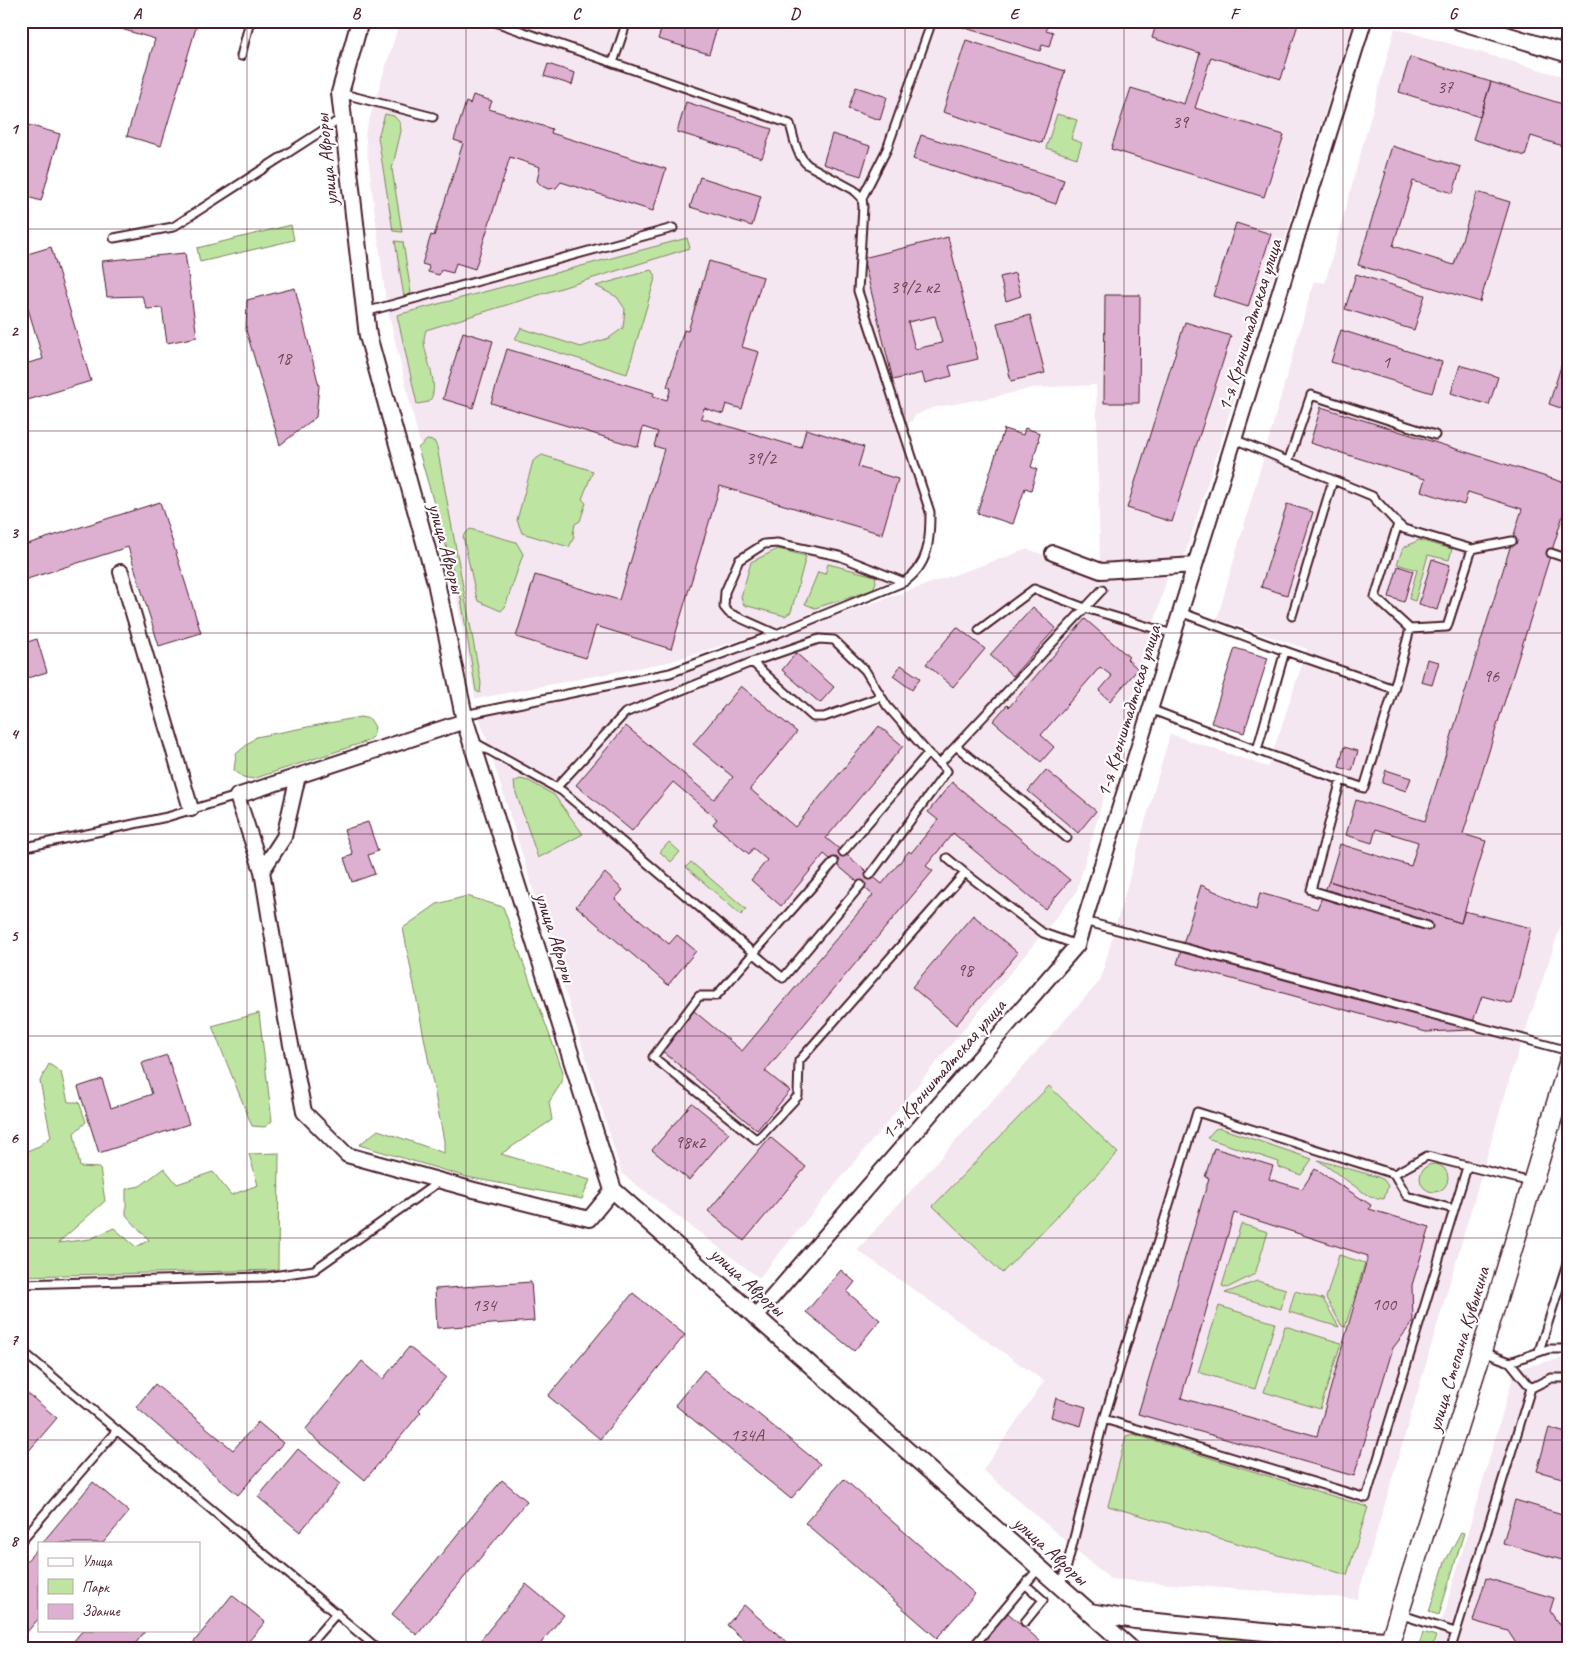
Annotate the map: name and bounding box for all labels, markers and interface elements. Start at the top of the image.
text: A [133,4,143,24]
text: B [352,4,362,24]
text: C [572,4,582,24]
text: D [790,4,801,24]
text: E [1010,4,1021,24]
text: F [1230,4,1241,24]
text: G [1449,4,1459,24]
house number: 37 [1437,76,1454,98]
street label: улица Авроры [309,111,344,208]
house number: 39 [1172,111,1190,133]
text: 1 [10,119,19,139]
street label: 1-я Кронштадтская улица [1211,234,1288,414]
house number: 39/2 к2 [890,276,942,298]
text: 2 [10,321,19,341]
house number: 18 [275,347,293,369]
house number: 1 [1382,351,1391,373]
house number: 39/2 [746,447,778,469]
street label: улица Авроры [422,499,471,597]
text: 3 [10,523,19,543]
street label: 1-я Кронштадтская улица [1090,620,1167,800]
house number: 96 [1483,665,1500,687]
text: 4 [10,724,19,744]
street label: улица Авроры [529,889,582,986]
text: 5 [11,926,20,946]
house number: 98 [957,959,975,981]
street label: 1-я Кронштадтская улица [875,992,1013,1145]
text: 6 [10,1128,19,1148]
house number: 98к2 [675,1131,707,1153]
street label: улица Авроры [704,1241,791,1322]
street label: улица Степана Кувыкина [1421,1262,1496,1436]
house number: 100 [1372,1293,1398,1315]
house number: 134 [472,1294,498,1316]
text: 7 [10,1330,19,1350]
house number: 134А [730,1424,765,1446]
street label: улица Авроры [1007,1510,1094,1591]
text: 8 [10,1531,19,1551]
legend [38,1542,200,1632]
text: Улица [82,1552,113,1571]
text: Парк [82,1578,110,1597]
text: Здание [82,1602,121,1621]

